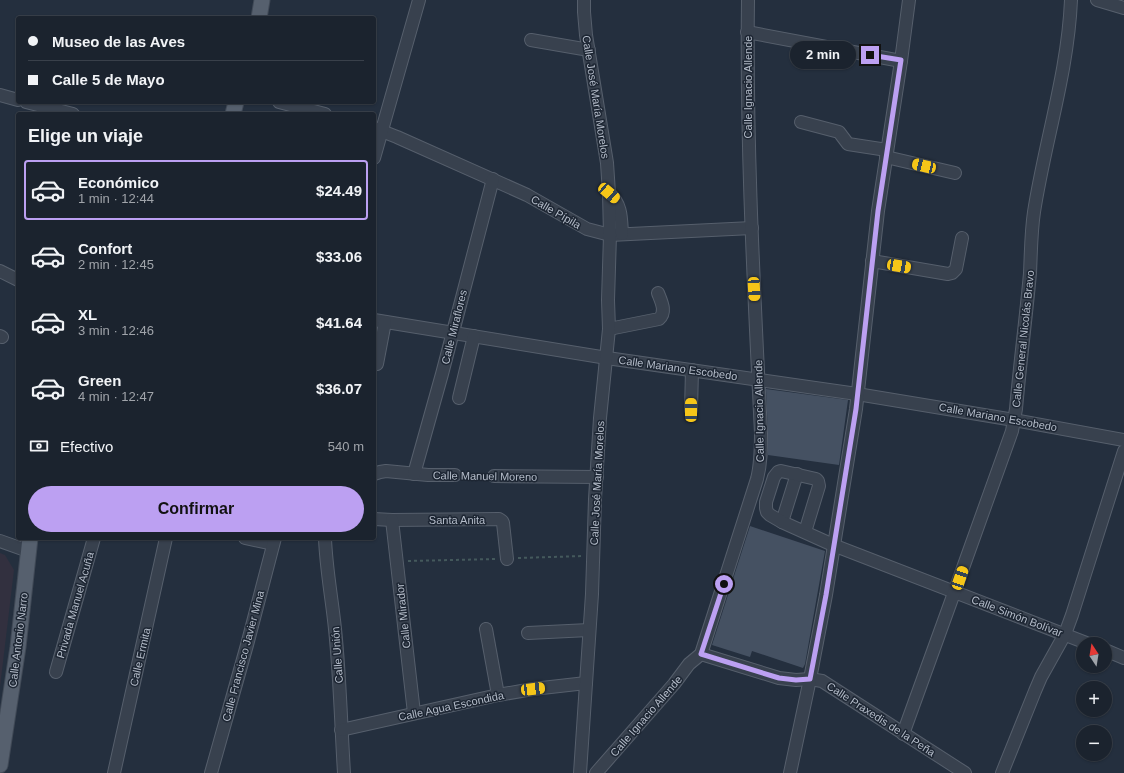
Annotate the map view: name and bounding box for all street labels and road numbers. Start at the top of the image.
street label: Calle José María Morelos [580,34,612,160]
street label: Calle Ignacio Allende [742,36,754,138]
street label: Calle Pípila [529,193,584,232]
street label: Calle General Nicolás Bravo [1010,270,1036,408]
street label: Calle Miraflores [439,288,469,366]
street label: Calle Mariano Escobedo [618,354,738,382]
street label: Calle Ignacio Allende [752,360,766,462]
street label: Calle Mariano Escobedo [938,401,1058,433]
street label: Calle José María Morelos [588,420,606,546]
street label: Calle Manuel Moreno [433,469,537,483]
street label: Santa Anita [429,514,486,526]
street label: Privada Manuel Acuña [54,550,96,660]
street label: Calle Mirador [394,583,412,649]
street label: Calle Francisco Javier Mina [220,588,267,723]
street label: Calle Antonio Narro [6,592,30,688]
street label: Calle Simón Bolívar [970,593,1065,639]
street label: Calle Ermita [127,626,153,688]
street label: Calle Unión [329,626,345,684]
street label: Calle Ignacio Allende [608,673,684,759]
street label: Calle Praxedis de la Peña [825,679,938,759]
street label: Calle Agua Escondida [397,689,506,723]

